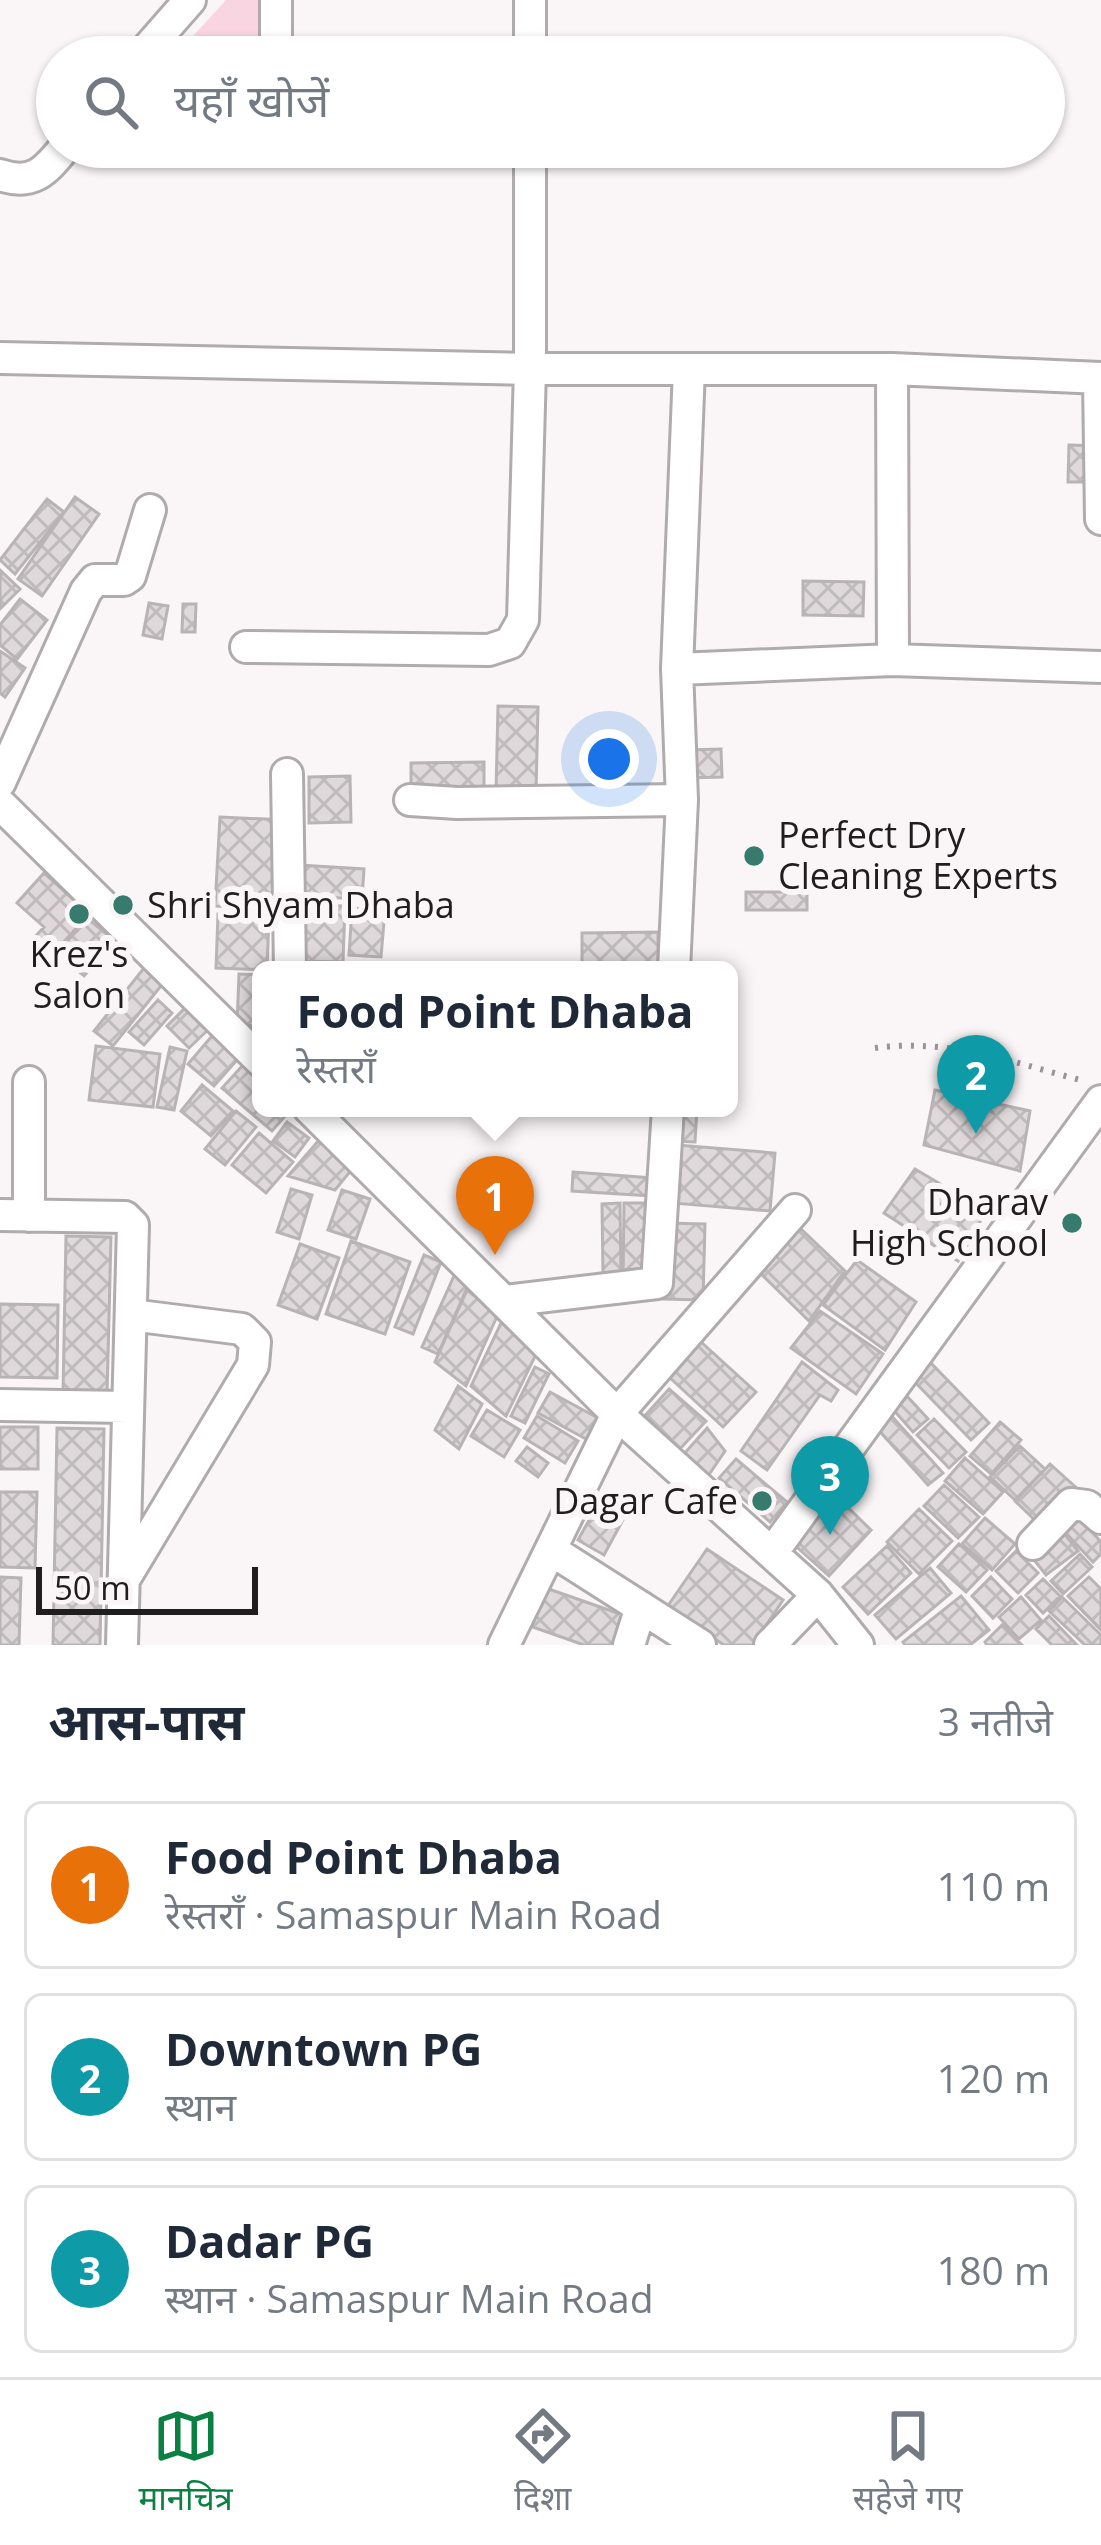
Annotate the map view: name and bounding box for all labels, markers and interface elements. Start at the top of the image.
search box [36,36,1065,168]
icon: search [78,69,144,135]
text: यहाँ खोजें [174,69,329,130]
your location [579,729,639,789]
place label: Perfect Dry Cleaning Experts [778,810,1058,900]
marker: Perfect Dry Cleaning Experts [741,843,767,869]
place label: Shri Shyam Dhaba [147,880,455,929]
marker: Shri Shyam Dhaba [110,892,136,918]
marker: Krez's Salon [66,901,92,927]
place label: Krez's Salon [30,929,128,1019]
popup [252,961,738,1117]
text: Food Point Dhaba [297,980,693,1041]
pin: 2 [937,1035,1015,1134]
text: रेस्तराँ [297,1041,376,1094]
pin: 1 [456,1156,534,1255]
place label: Dharav High School [850,1177,1048,1267]
marker: Dharav High School [1059,1210,1085,1236]
pin: 3 [791,1436,869,1535]
place label: Dagar Cafe [553,1476,738,1525]
marker: Dagar Cafe [749,1488,775,1514]
scale bar [36,1561,258,1614]
text: 50 m [54,1565,131,1610]
text: आस-पास [48,1685,245,1755]
text: 3 नतीजे [938,1694,1053,1747]
text: Food Point Dhaba [165,1826,562,1887]
text: 1 [79,1859,101,1912]
text: 110 m [937,1859,1050,1912]
text: रेस्तराँ · Samaspur Main Road [165,1887,662,1940]
text: Downtown PG [165,2018,482,2079]
text: 2 [79,2051,101,2104]
text: 120 m [937,2051,1050,2104]
text: स्थान [165,2079,236,2132]
text: Dadar PG [165,2210,374,2271]
text: 3 [79,2243,101,2296]
text: 180 m [937,2243,1050,2296]
text: स्थान · Samaspur Main Road [165,2271,654,2324]
tab: मानचित्र [138,2403,233,2523]
tab: दिशा [510,2403,576,2523]
tab: सहेजे गए [853,2403,963,2523]

